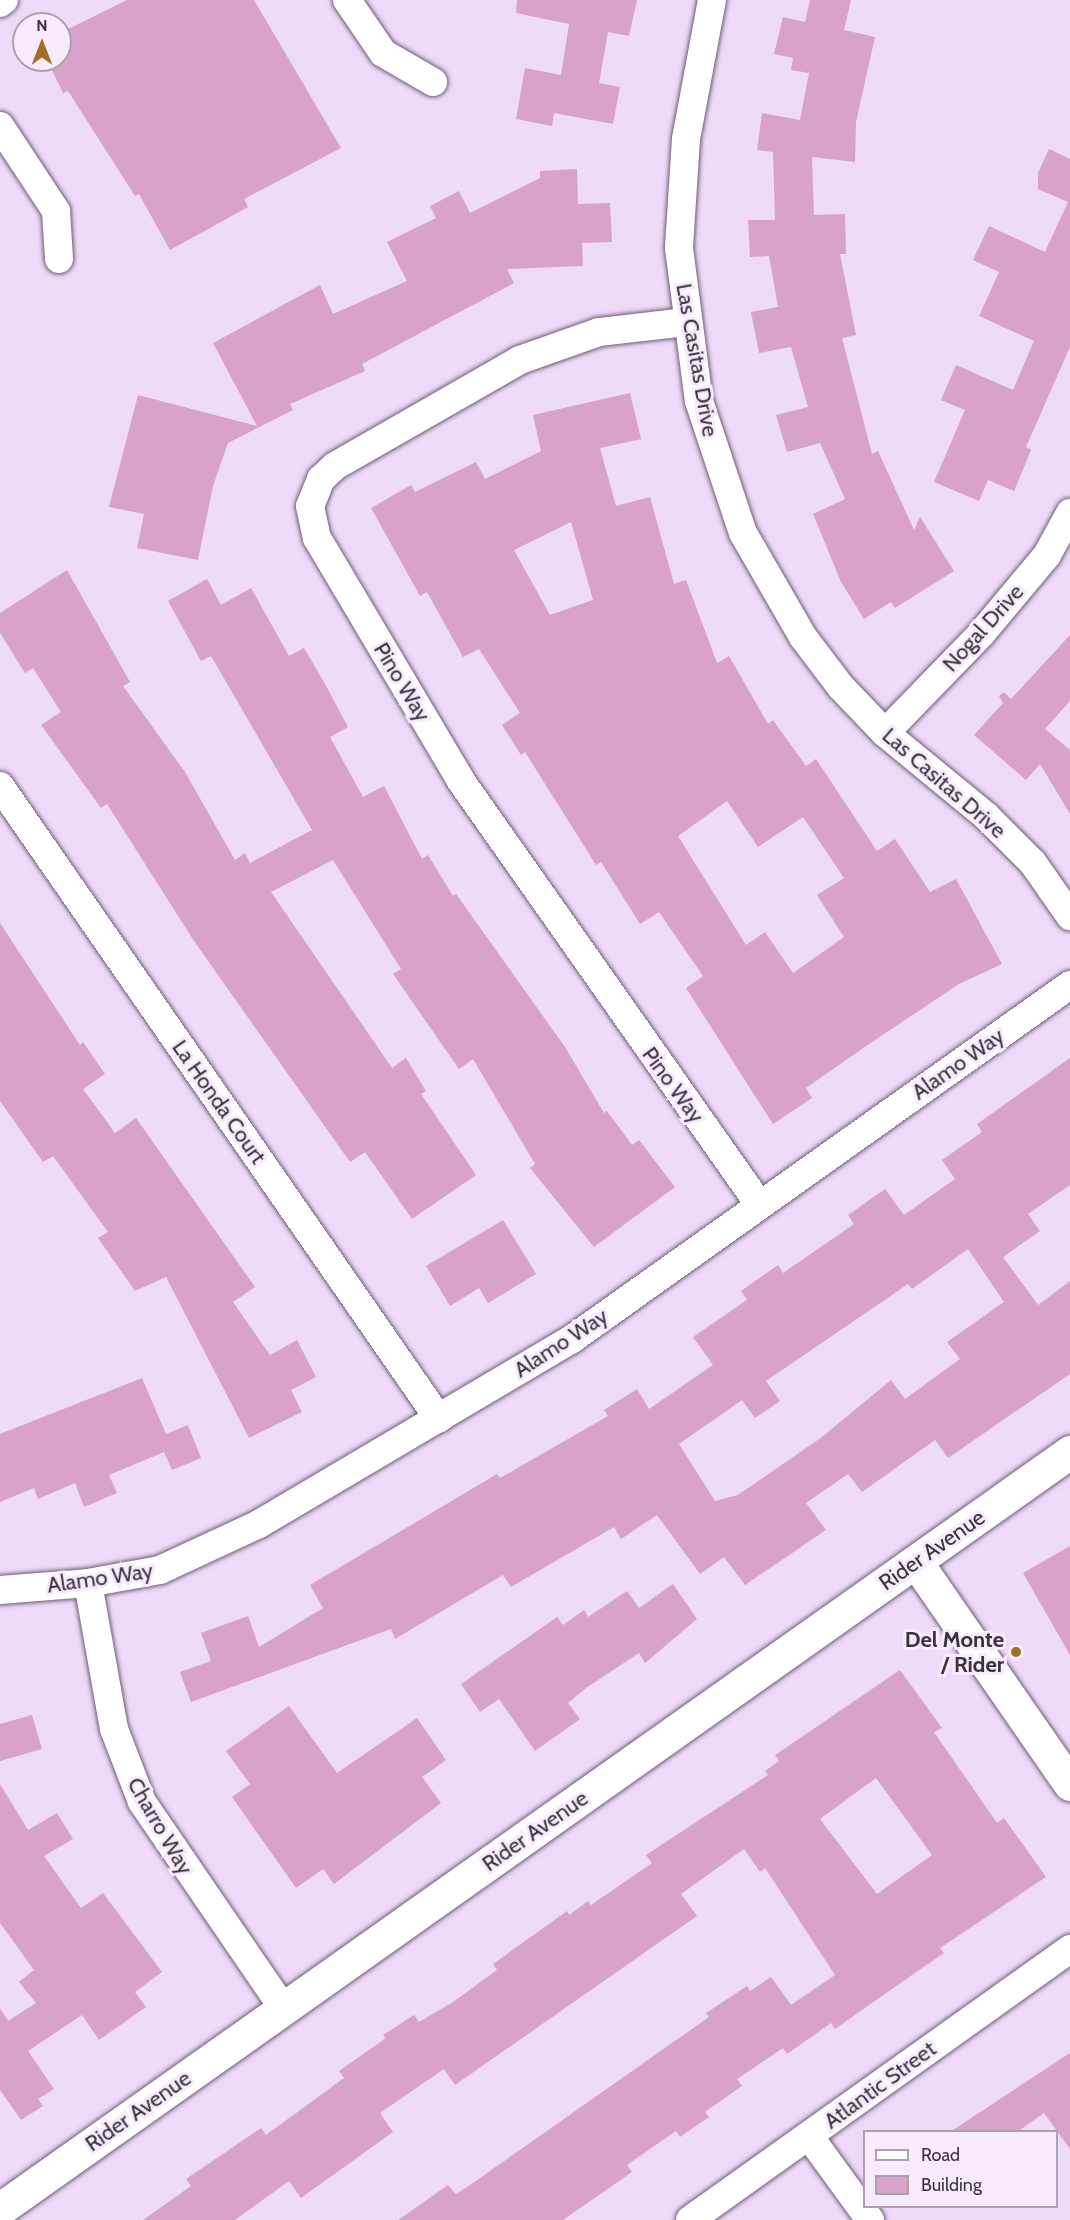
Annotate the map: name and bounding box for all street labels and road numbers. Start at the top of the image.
street label: Las Casitas Drive [671,281,723,439]
street label: Nogal Drive [937,579,1029,677]
street label: Pino Way [368,638,436,726]
street label: Las Casitas Drive [877,722,1011,844]
street label: Alamo Way [907,1023,1009,1105]
street label: La Honda Court [167,1035,271,1169]
street label: Pino Way [637,1042,709,1128]
street label: Alamo Way [509,1303,613,1383]
street label: Rider Avenue [874,1504,990,1596]
street label: Alamo Way [45,1558,155,1598]
street label: Charro Way [122,1773,198,1879]
street label: Rider Avenue [477,1785,593,1877]
street label: Atlantic Street [819,2036,941,2134]
street label: Rider Avenue [80,2065,196,2157]

